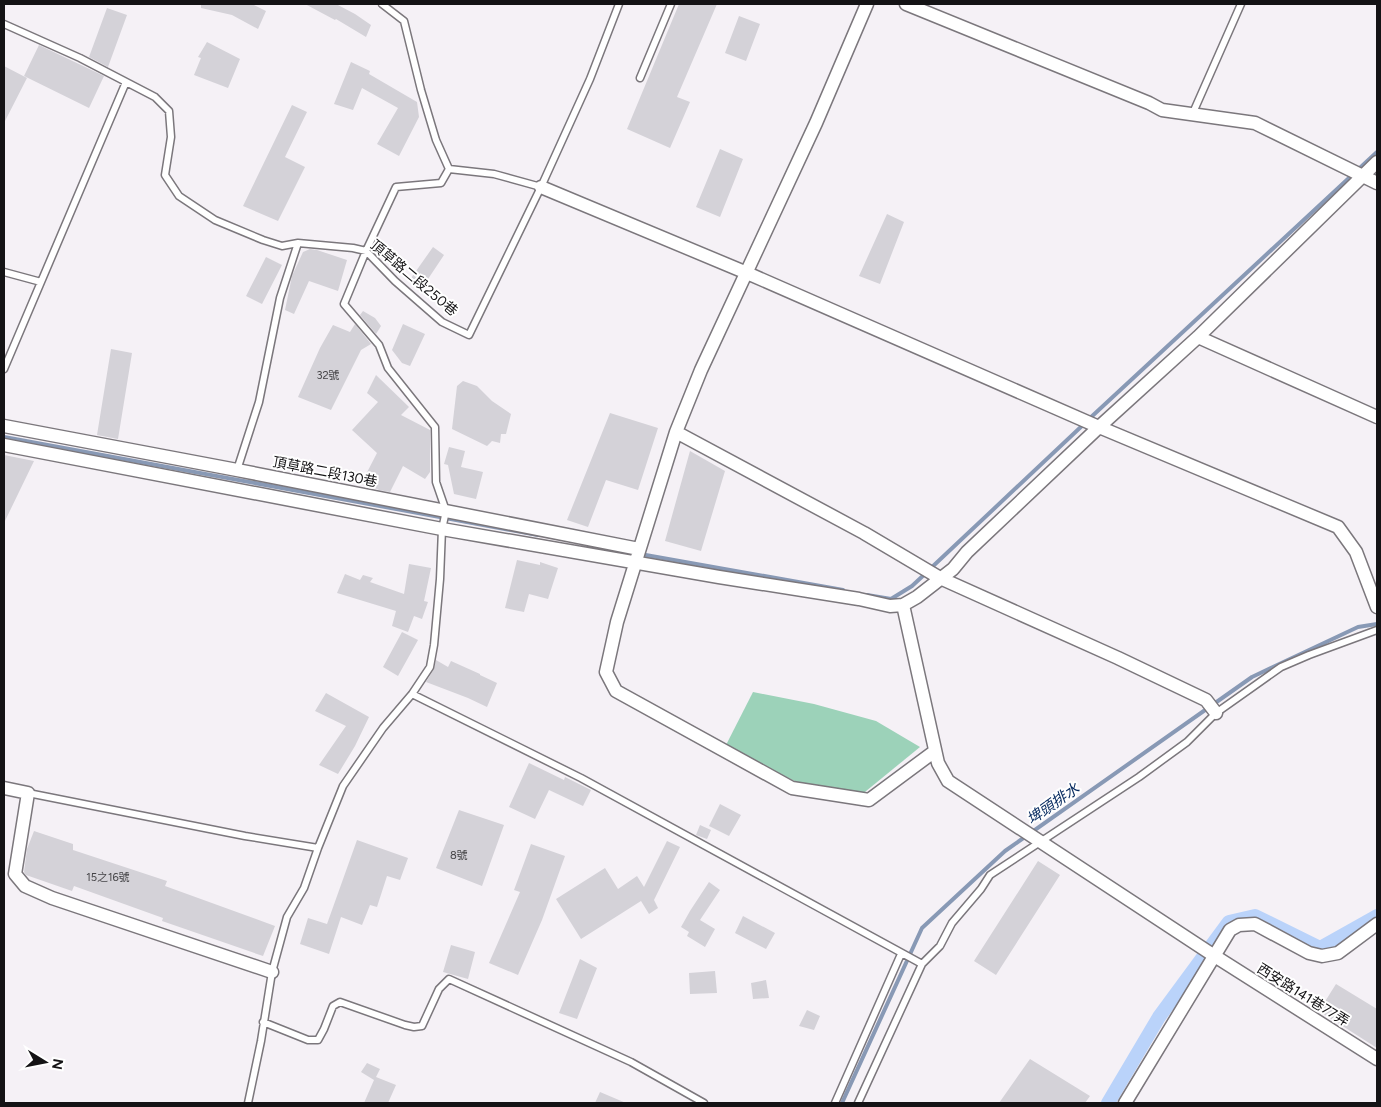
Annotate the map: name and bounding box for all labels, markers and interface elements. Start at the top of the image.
street label: 頂草路二段250巷 [367,237,461,319]
house number: 32號 [316,369,340,382]
street label: 頂草路二段130巷 [271,454,379,490]
water label: 埤頭排水 [1023,779,1084,829]
house number: 8號 [450,849,468,862]
house number: 15之16號 [86,871,130,884]
street label: 西安路141巷77弄 [1254,960,1352,1030]
north arrow [20,1037,70,1087]
text: N [48,1057,67,1071]

